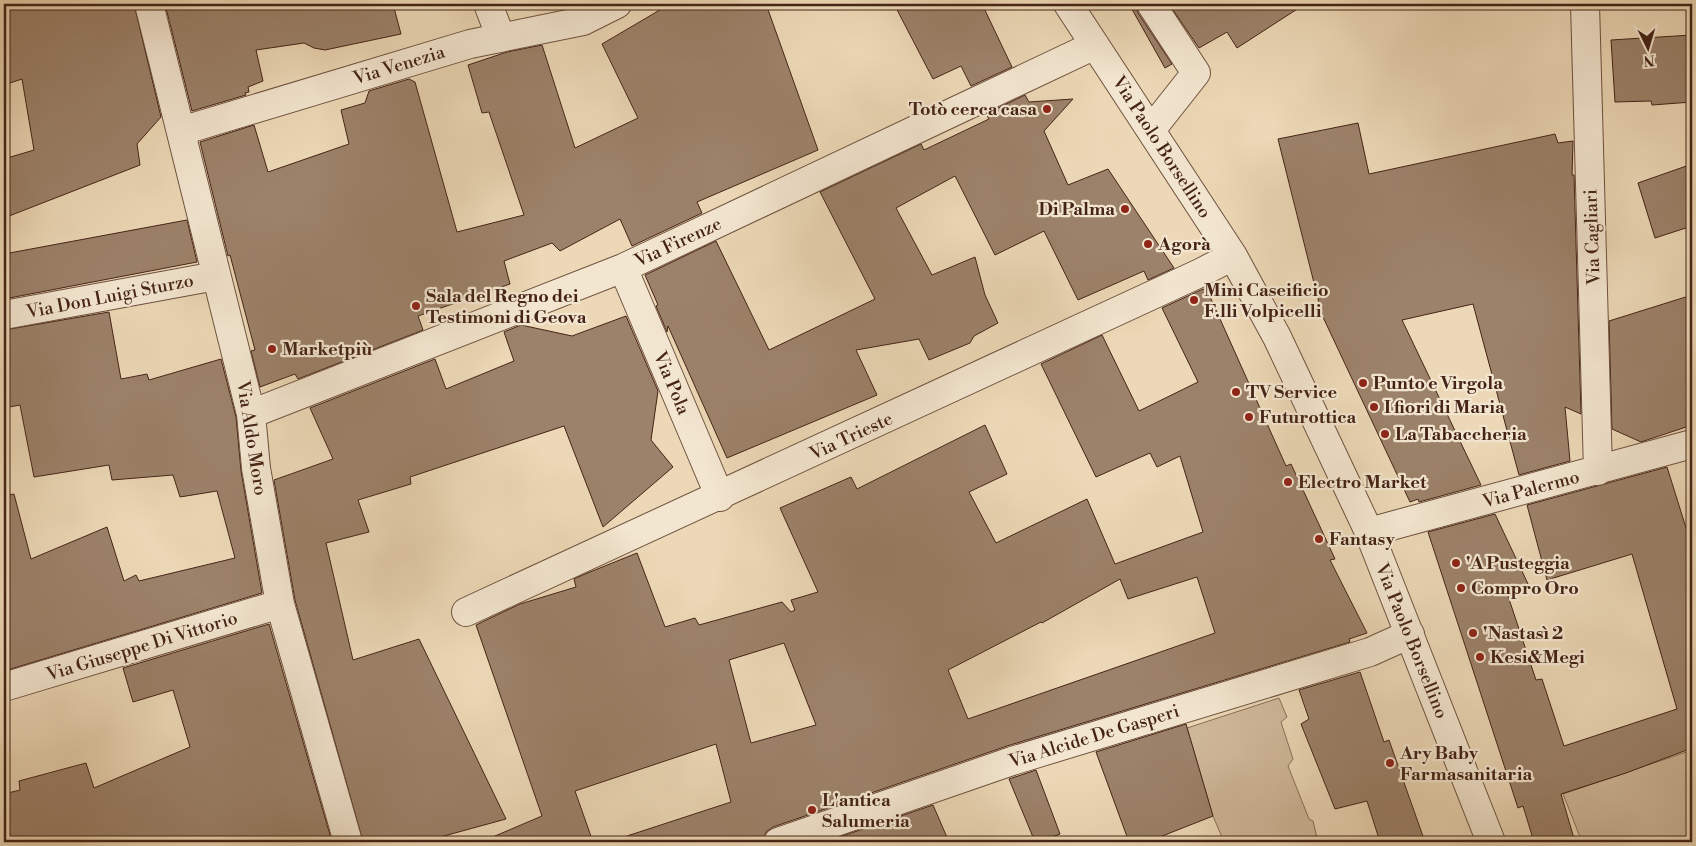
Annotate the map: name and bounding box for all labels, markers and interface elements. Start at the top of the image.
north arrow [1624,22,1674,72]
street label: Via Venezia [350,40,449,91]
text: N [1643,51,1655,69]
street label: Via Paolo Borsellino [1106,71,1216,223]
place label: Totò cerca casa [909,98,1037,121]
marker: Totò cerca casa [1041,103,1053,115]
street label: Via Cagliari [1579,189,1606,286]
place label: Di Palma [1038,198,1115,221]
marker: Di Palma [1119,203,1131,215]
street label: Via Firenze [630,212,725,273]
place label: Agorà [1157,233,1211,256]
marker: Agorà [1142,238,1154,250]
street label: Via Don Luigi Sturzo [24,269,196,324]
place label: Mini Caseificio F.lli Volpicelli [1204,279,1329,323]
place label: Sala del Regno dei Testimoni di Geova [426,285,587,329]
marker: Mini Caseificio F.lli Volpicelli [1188,294,1200,306]
marker: Sala del Regno dei Testimoni di Geova [410,300,422,312]
place label: Marketpiù [282,338,372,361]
marker: Marketpiù [266,343,278,355]
street label: Via Pola [648,347,695,419]
place label: Punto e Virgola [1373,372,1503,395]
marker: Punto e Virgola [1357,377,1369,389]
street label: Via Aldo Moro [231,378,272,497]
place label: TV Service [1246,381,1338,404]
marker: TV Service [1230,386,1242,398]
place label: I fiori di Maria [1384,396,1505,419]
marker: I fiori di Maria [1368,401,1380,413]
place label: Futurottica [1259,406,1357,429]
street label: Via Trieste [805,407,896,466]
marker: Futurottica [1243,411,1255,423]
place label: La Tabaccheria [1395,423,1527,446]
marker: La Tabaccheria [1379,428,1391,440]
street label: Via Palermo [1479,465,1582,514]
place label: Electro Market [1298,471,1427,494]
marker: Electro Market [1282,476,1294,488]
place label: Fantasy [1329,528,1396,551]
marker: Fantasy [1313,533,1325,545]
place label: 'A Pusteggia [1466,552,1570,575]
marker: 'A Pusteggia [1450,557,1462,569]
street label: Via Paolo Borsellino [1370,559,1453,722]
place label: Compro Oro [1471,577,1579,600]
marker: Compro Oro [1455,582,1467,594]
street label: Via Giuseppe Di Vittorio [43,606,241,687]
place label: 'Nastasì 2 [1483,622,1563,645]
marker: 'Nastasì 2 [1467,627,1479,639]
place label: Kesi&Megi [1490,646,1585,669]
marker: Kesi&Megi [1474,651,1486,663]
street label: Via Alcide De Gasperi [1005,700,1182,774]
place label: Ary Baby Farmasanitaria [1399,742,1532,786]
marker: Ary Baby Farmasanitaria [1384,757,1396,769]
place label: L'antica Salumeria [822,789,910,833]
marker: L'antica Salumeria [806,804,818,816]

